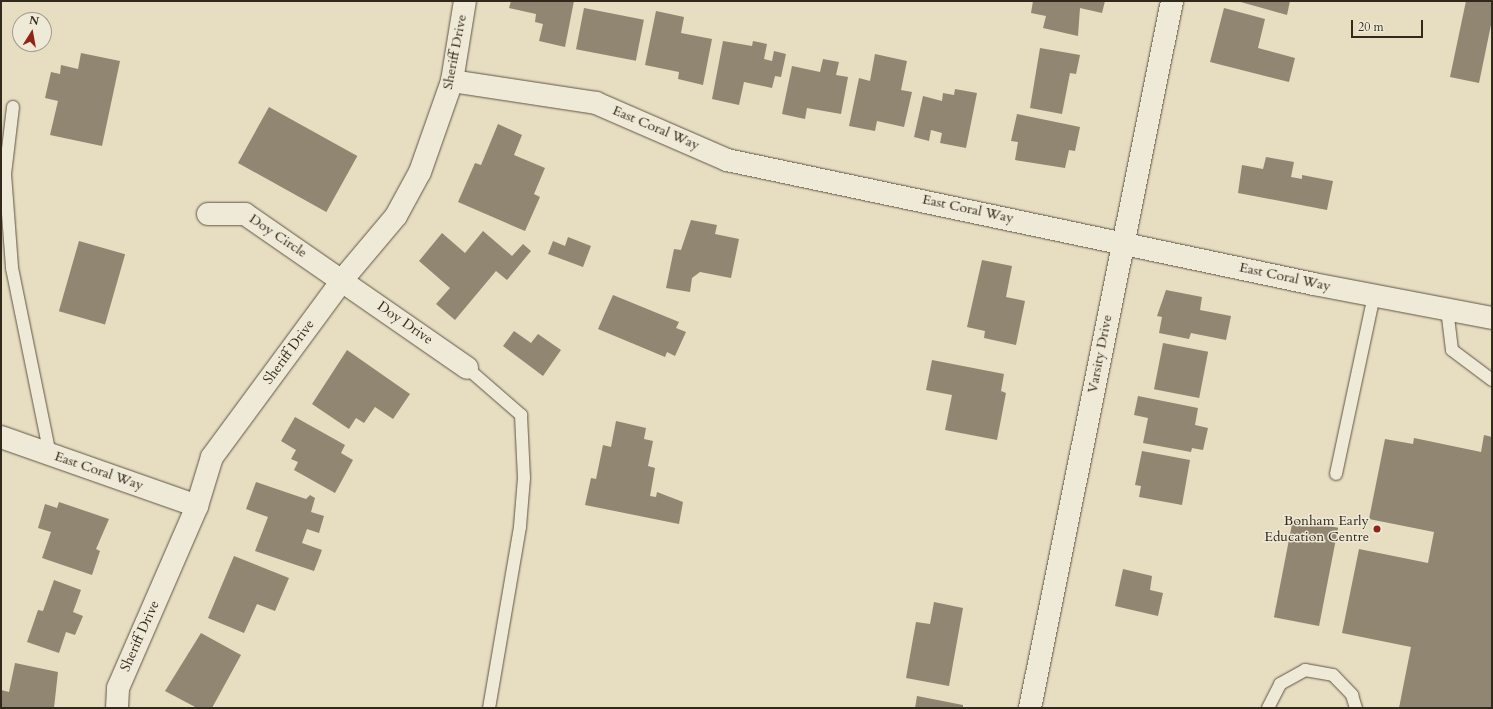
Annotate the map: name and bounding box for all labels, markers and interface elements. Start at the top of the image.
north arrow [12,12,52,52]
text: N [28,12,40,29]
scale bar [1353,12,1425,38]
street label: Sheriff Drive [439,13,471,91]
text: 20 m [1358,19,1384,35]
street label: East Coral Way [610,102,702,154]
street label: East Coral Way [921,191,1015,227]
street label: Doy Circle [246,211,310,261]
street label: East Coral Way [1238,259,1332,295]
street label: Doy Drive [374,298,436,348]
street label: Varsity Drive [1084,313,1116,395]
street label: Sheriff Drive [260,316,318,388]
street label: East Coral Way [52,448,146,494]
place label: Bonham Early Education Centre [1264,513,1369,546]
marker: Bonham Early Education Centre [1372,524,1382,534]
street label: Sheriff Drive [117,598,163,674]

